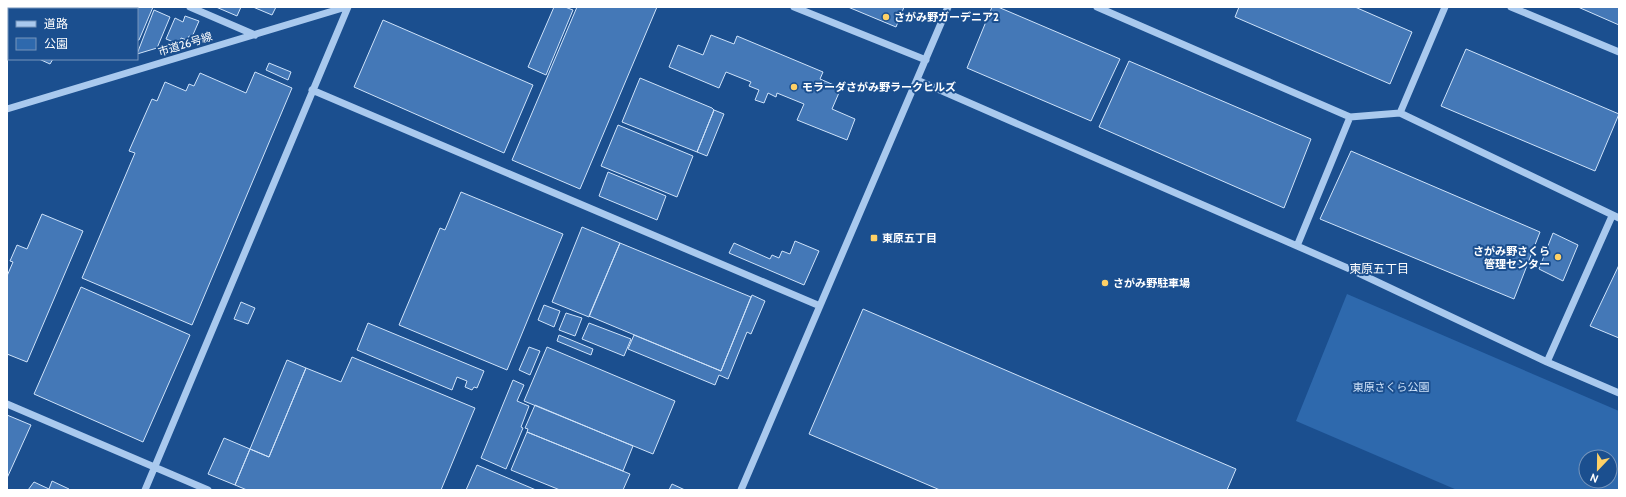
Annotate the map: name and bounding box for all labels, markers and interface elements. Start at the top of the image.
legend [8,8,138,60]
place label: さがみ野ガーデニア2 [894,10,999,24]
marker: さがみ野ガーデニア2 [881,12,891,22]
text: 道路 [44,16,68,31]
street label: 市道26号線 [156,29,214,59]
text: 公園 [44,36,68,51]
place label: モラーダさがみ野ラークヒルズ [802,80,956,94]
marker: モラーダさがみ野ラークヒルズ [789,82,799,92]
place label: 東原五丁目 [882,231,937,245]
marker: 東原五丁目 [869,233,879,243]
place label: さがみ野さくら 管理センター [1473,244,1550,271]
marker: さがみ野さくら 管理センター [1553,252,1563,262]
district label: 東原五丁目 [1349,261,1409,276]
place label: さがみ野駐車場 [1113,276,1190,290]
marker: さがみ野駐車場 [1100,278,1110,288]
park label: 東原さくら公園 [1353,380,1430,394]
north arrow [1578,449,1618,489]
text: N [1588,470,1600,486]

